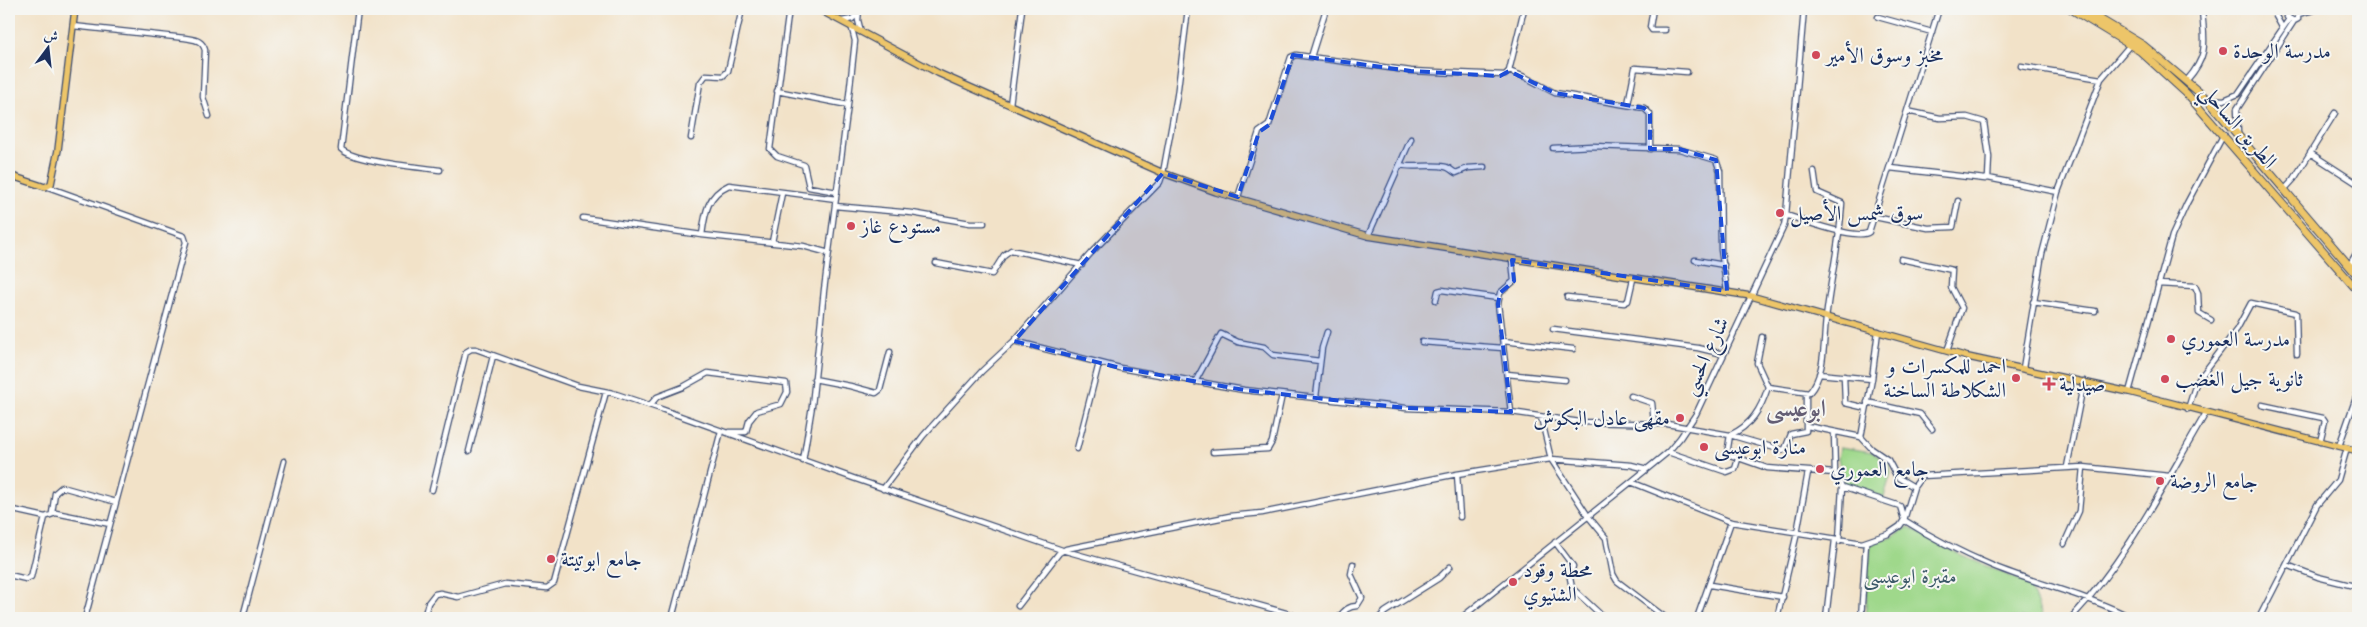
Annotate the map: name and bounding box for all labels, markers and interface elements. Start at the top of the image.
north arrow [22,22,72,72]
text: ش [42,25,61,47]
place label: مدرسة الوحدة [2233,37,2331,66]
place label: مخبز وسوق الأمير [1824,40,1943,70]
marker: مدرسة الوحدة [2217,45,2229,57]
marker: مخبز وسوق الأمير [1810,49,1822,61]
street label: الطريق الساحلي [2190,78,2284,178]
place label: سوق شمس الأصيل [1790,198,1924,228]
marker: سوق شمس الأصيل [1774,207,1786,219]
place label: مستودع غاز [859,212,941,244]
marker: مستودع غاز [845,220,857,232]
street label: شارع الحسي [1675,312,1741,402]
place label: مدرسة العموري [2181,325,2290,355]
marker: مدرسة العموري [2165,333,2177,345]
place label: احمد للمكسرات و الشكلاطة الساخنة [1884,352,2006,405]
place label: ثانوية جيل الغضب [2175,365,2304,394]
place label: صيدلية [2059,370,2105,399]
marker: احمد للمكسرات و الشكلاطة الساخنة [2010,372,2022,384]
marker: ثانوية جيل الغضب [2159,373,2171,385]
marker: صيدلية [2043,378,2055,390]
district label: ابوعيسى [1766,392,1826,425]
place label: مقهى عادل البكوش [1533,404,1670,433]
marker: مقهى عادل البكوش [1674,412,1686,424]
place label: منارة ابوعيسى [1714,433,1806,462]
marker: منارة ابوعيسى [1698,441,1710,453]
place label: جامع العموري [1830,455,1929,488]
marker: جامع العموري [1814,463,1826,475]
place label: جامع الروضة [2170,467,2258,500]
marker: جامع الروضة [2154,475,2166,487]
place label: جامع ابوتيتة [561,545,642,578]
marker: جامع ابوتيتة [545,553,557,565]
place label: محطة وقود الشتيوي [1523,556,1592,610]
park label: مقبرة ابوعيسى [1863,562,1957,591]
marker: محطة وقود الشتيوي [1507,576,1519,588]

